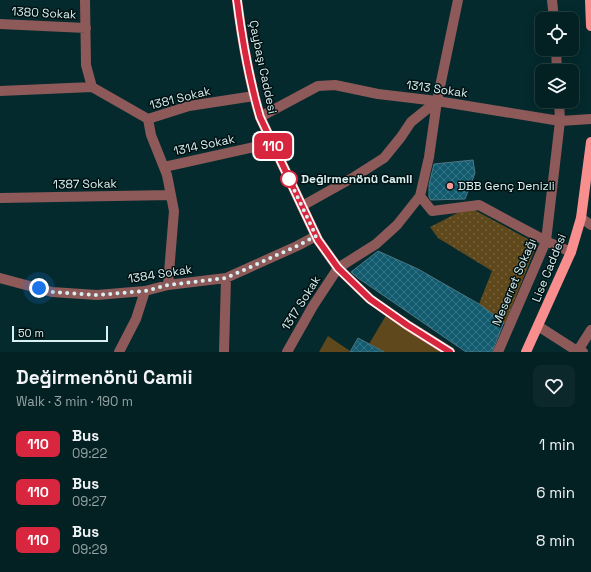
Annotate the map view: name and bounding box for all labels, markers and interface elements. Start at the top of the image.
street label: 1380 Sokak [11,3,77,23]
map controls [535,12,579,108]
button: locate [535,12,579,56]
street label: Çaybaşı Caddesi [245,19,281,115]
button: layers [535,64,579,108]
street label: 1313 Sokak [405,77,469,101]
street label: 1381 Sokak [148,83,213,113]
street label: 1314 Sokak [172,131,237,159]
line badge: 110 [250,133,296,159]
text: 110 [262,137,284,155]
marker: Değirmenönü Camii [280,170,298,188]
place label: Değirmenönü Camii [301,171,412,187]
street label: 1387 Sokak [53,175,118,193]
place label: DBB Genç Denizli [458,178,555,194]
marker: DBB Genç Denizli [445,181,455,191]
street label: Lise Caddesi [528,231,570,305]
street label: Meserret Sokağı [488,236,540,328]
street label: 1384 Sokak [127,261,194,287]
street label: 1317 Sokak [278,272,324,333]
your location [29,278,49,298]
scale bar [12,324,108,343]
text: 50 m [18,326,44,340]
text: Değirmenönü Camii [16,365,192,390]
button: heart [533,365,575,407]
text: Walk · 3 min · 190 m [16,393,133,410]
text: Bus [72,426,99,445]
text: 110 [27,435,49,453]
text: 1 min [539,435,575,454]
text: 09:22 [72,445,107,462]
text: Bus [72,474,99,493]
text: 110 [27,483,49,501]
text: 6 min [536,483,575,502]
text: 09:27 [72,493,107,510]
text: Bus [72,522,99,541]
text: 110 [27,531,49,549]
text: 8 min [536,531,575,550]
text: 09:29 [72,541,107,558]

